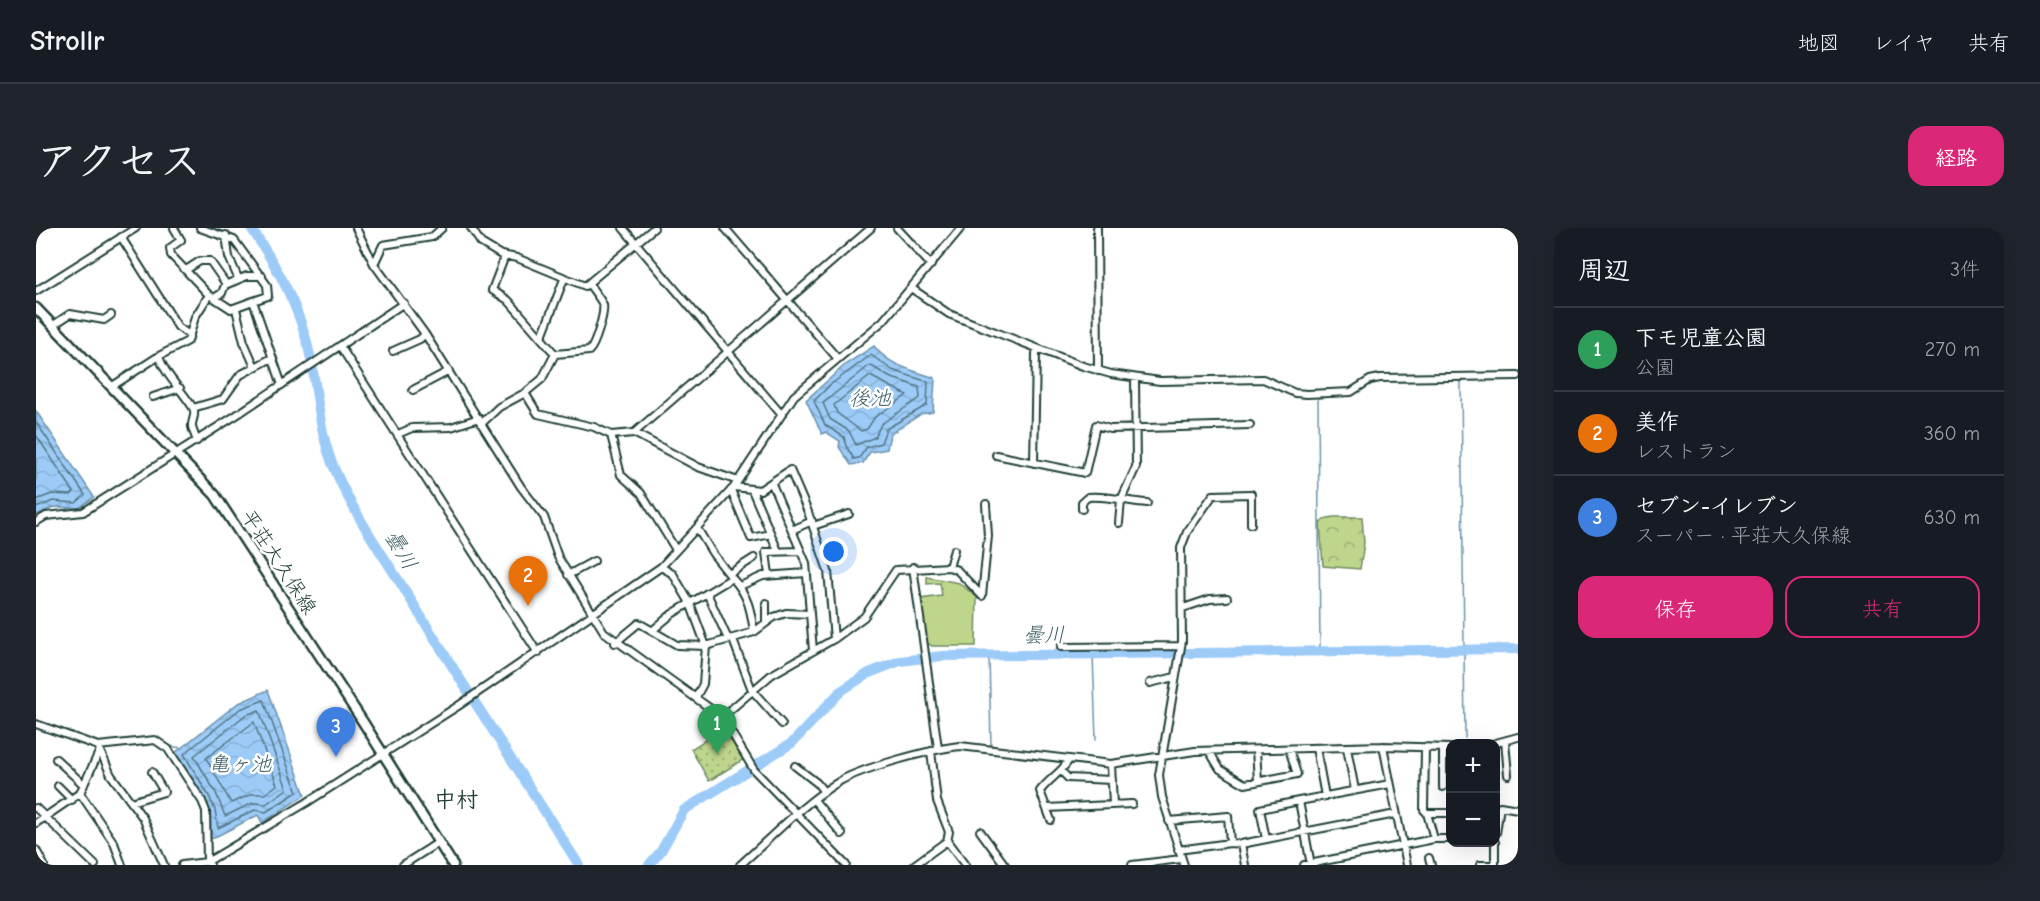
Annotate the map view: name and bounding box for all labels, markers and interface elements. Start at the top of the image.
text: Strollr [30,25,104,57]
text: 地図 [1798,31,1840,55]
text: レイヤ [1873,31,1935,55]
text: 共有 [1968,31,2010,55]
button: 経路 [1908,126,2004,186]
text: アクセス [36,137,201,186]
text: 周辺 [1578,256,1630,286]
text: 3件 [1950,258,1980,281]
text: 下モ児童公園 [1635,325,1767,351]
text: 1 [1594,338,1601,361]
text: 270 m [1925,338,1980,361]
text: 公園 [1635,356,1675,379]
water label: 後池 [849,386,892,410]
text: 美作 [1635,409,1679,435]
text: 2 [1593,422,1602,445]
text: 360 m [1924,422,1980,445]
text: レストラン [1635,440,1737,463]
text: セブン-イレブン [1635,493,1798,519]
street label: 平荘大久保線 [237,505,321,619]
text: 3 [1593,506,1602,529]
text: 630 m [1924,506,1980,529]
text: スーパー · 平荘大久保線 [1635,524,1851,547]
water label: 曇川 [380,526,422,574]
your location [819,537,848,566]
pin: 2 [508,556,548,606]
button: 保存 [1578,576,1773,638]
button: 共有 [1785,576,1980,638]
water label: 曇川 [1023,623,1065,647]
pin: 1 [698,704,736,754]
pin: 3 [316,708,356,757]
map controls [1446,739,1500,847]
button: + [1446,739,1500,793]
water label: 亀ヶ池 [209,752,272,776]
district label: 中村 [434,787,478,813]
button: − [1446,793,1500,847]

